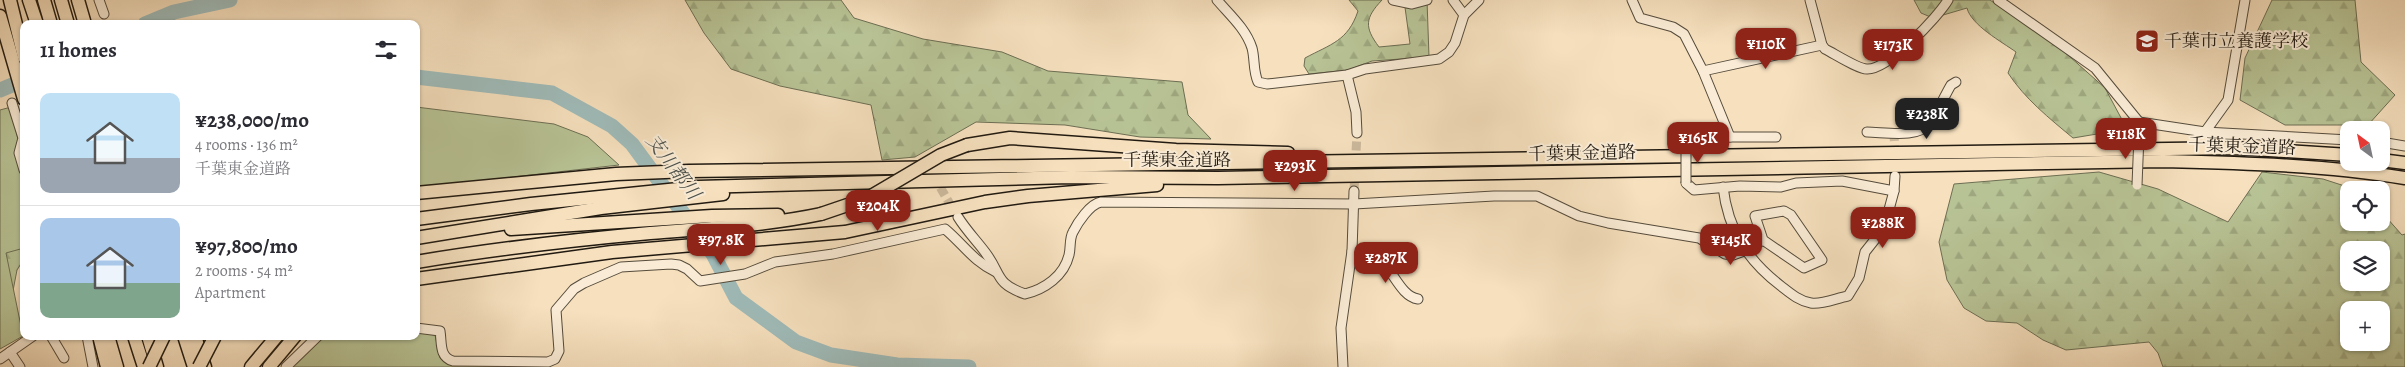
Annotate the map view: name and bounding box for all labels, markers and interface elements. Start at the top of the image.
pin: ¥110K [1731,28,1801,70]
pin: ¥173K [1858,28,1928,71]
school or university icon: 千葉市立養護学校 [2134,28,2160,54]
place label: 千葉市立養護学校 [2164,29,2308,53]
text: ¥110K [1746,33,1786,55]
text: ¥173K [1873,34,1913,56]
text: 11 homes [40,36,117,64]
icon: filters [372,36,400,64]
pin: ¥238K [1892,98,1962,140]
text: ¥238K [1906,103,1948,125]
text: ¥238,000/mo [195,106,309,134]
icon: home [80,113,140,173]
pin: ¥118K [2091,118,2161,160]
pin: ¥165K [1663,121,1733,164]
north arrow [2340,121,2390,171]
map controls [2340,121,2390,351]
text: ¥118K [2107,123,2145,145]
text: ¥165K [1678,127,1718,149]
water label: 支川都川 [640,129,707,207]
street label: 千葉東金道路 [2188,132,2296,160]
text: 4 rooms · 136 m² [195,134,298,156]
street label: 千葉東金道路 [1528,140,1636,166]
street label: 千葉東金道路 [1123,148,1231,172]
pin: ¥293K [1260,150,1330,192]
text: ¥293K [1274,155,1316,177]
text: 千葉東金道路 [195,158,291,180]
button: locate [2340,181,2390,231]
pin: ¥204K [843,190,913,232]
text: ¥204K [857,195,900,217]
pin: ¥288K [1848,206,1918,249]
text: ¥288K [1862,212,1904,234]
pin: ¥97.8K [680,224,762,266]
pin: ¥145K [1696,224,1766,266]
text: ¥97.8K [698,229,744,251]
text: ¥145K [1711,229,1751,251]
text: ¥97,800/mo [195,232,298,260]
icon: home [80,238,140,298]
button: layers [2340,241,2390,291]
pin: ¥287K [1351,242,1421,284]
text: ¥287K [1365,247,1407,269]
text: 2 rooms · 54 m² [195,260,293,282]
text: Apartment [195,282,266,304]
button: + [2340,301,2390,351]

